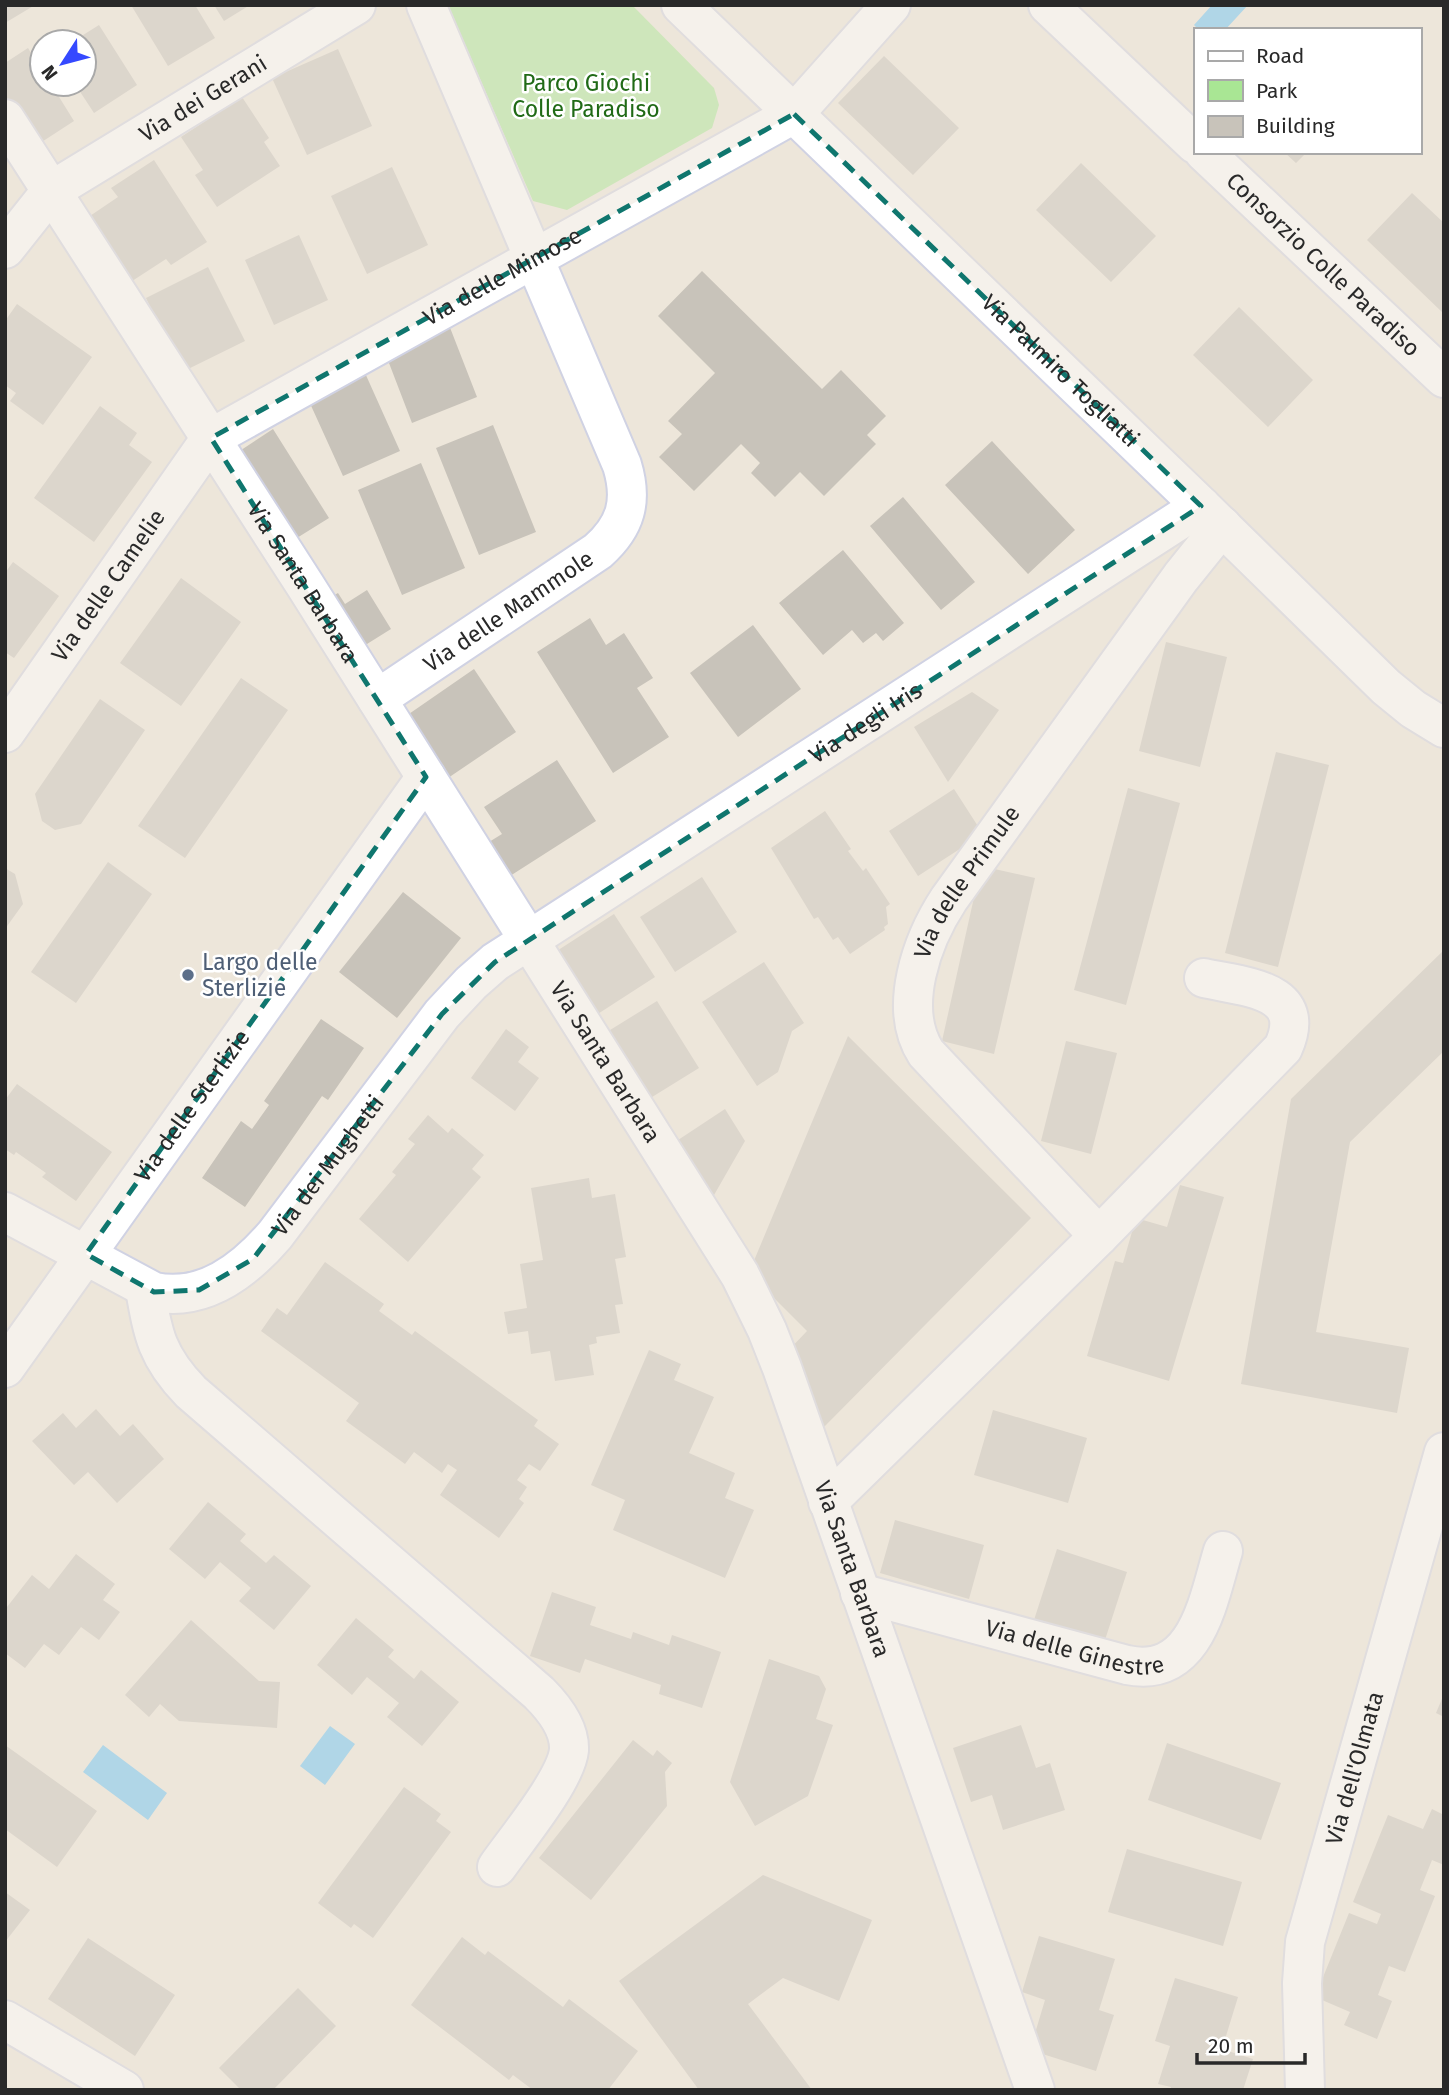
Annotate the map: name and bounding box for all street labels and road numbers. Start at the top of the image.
street label: Via dei Gerani [134,49,272,148]
street label: Consorzio Colle Paradiso [1221,167,1426,362]
street label: Via delle Mimose [418,221,586,331]
street label: Via Palmiro Togliatti [976,288,1145,453]
street label: Via Santa Barbara [241,497,365,668]
street label: Via delle Camelie [45,504,171,667]
street label: Via delle Mammole [418,544,599,678]
street label: Via degli Iris [804,676,927,769]
street label: Via delle Primule [908,800,1026,962]
street label: Via Santa Barbara [544,976,667,1148]
street label: Via delle Sterlizie [128,1024,256,1187]
street label: Via dei Mughetti [265,1089,390,1241]
street label: Via Santa Barbara [809,1477,896,1661]
street label: Via delle Ginestre [982,1613,1167,1681]
street label: Via dell'Olmata [1319,1688,1389,1848]

